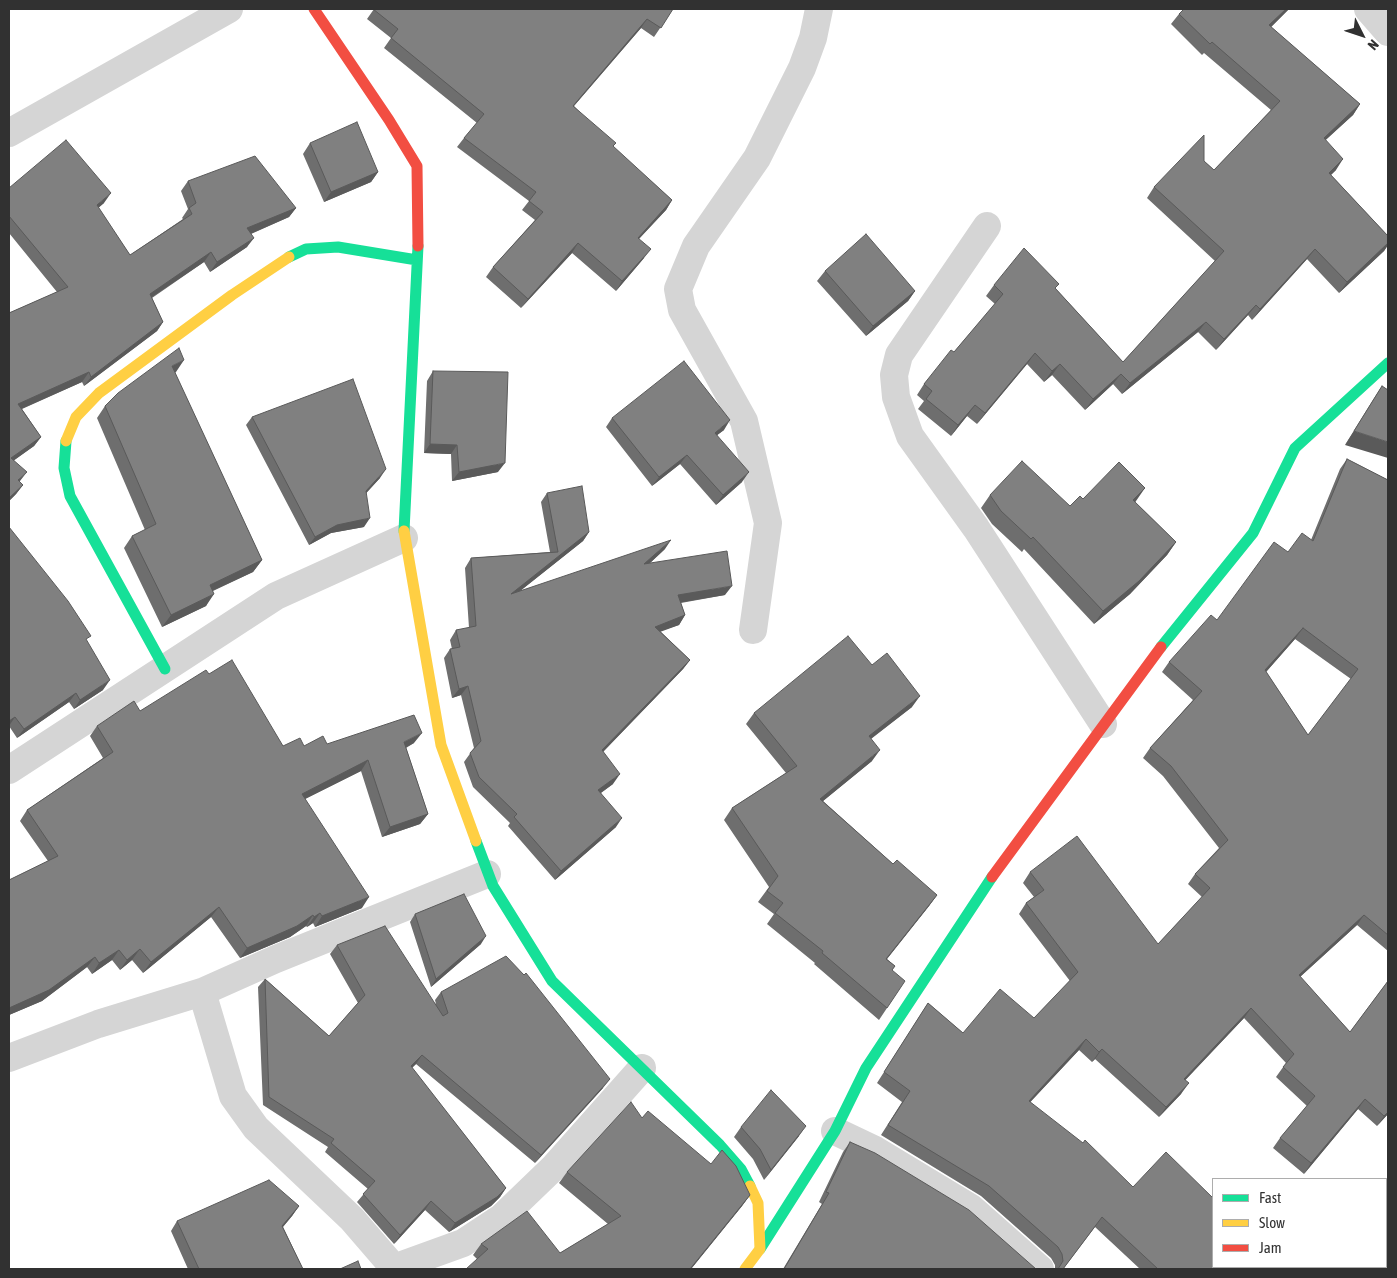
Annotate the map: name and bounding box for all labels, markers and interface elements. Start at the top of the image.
north arrow [1337,10,1387,60]
text: N [1365,36,1382,53]
legend [1212,1178,1387,1268]
text: Fast [1259,1189,1281,1206]
text: Slow [1259,1214,1285,1231]
text: Jam [1259,1239,1282,1256]

